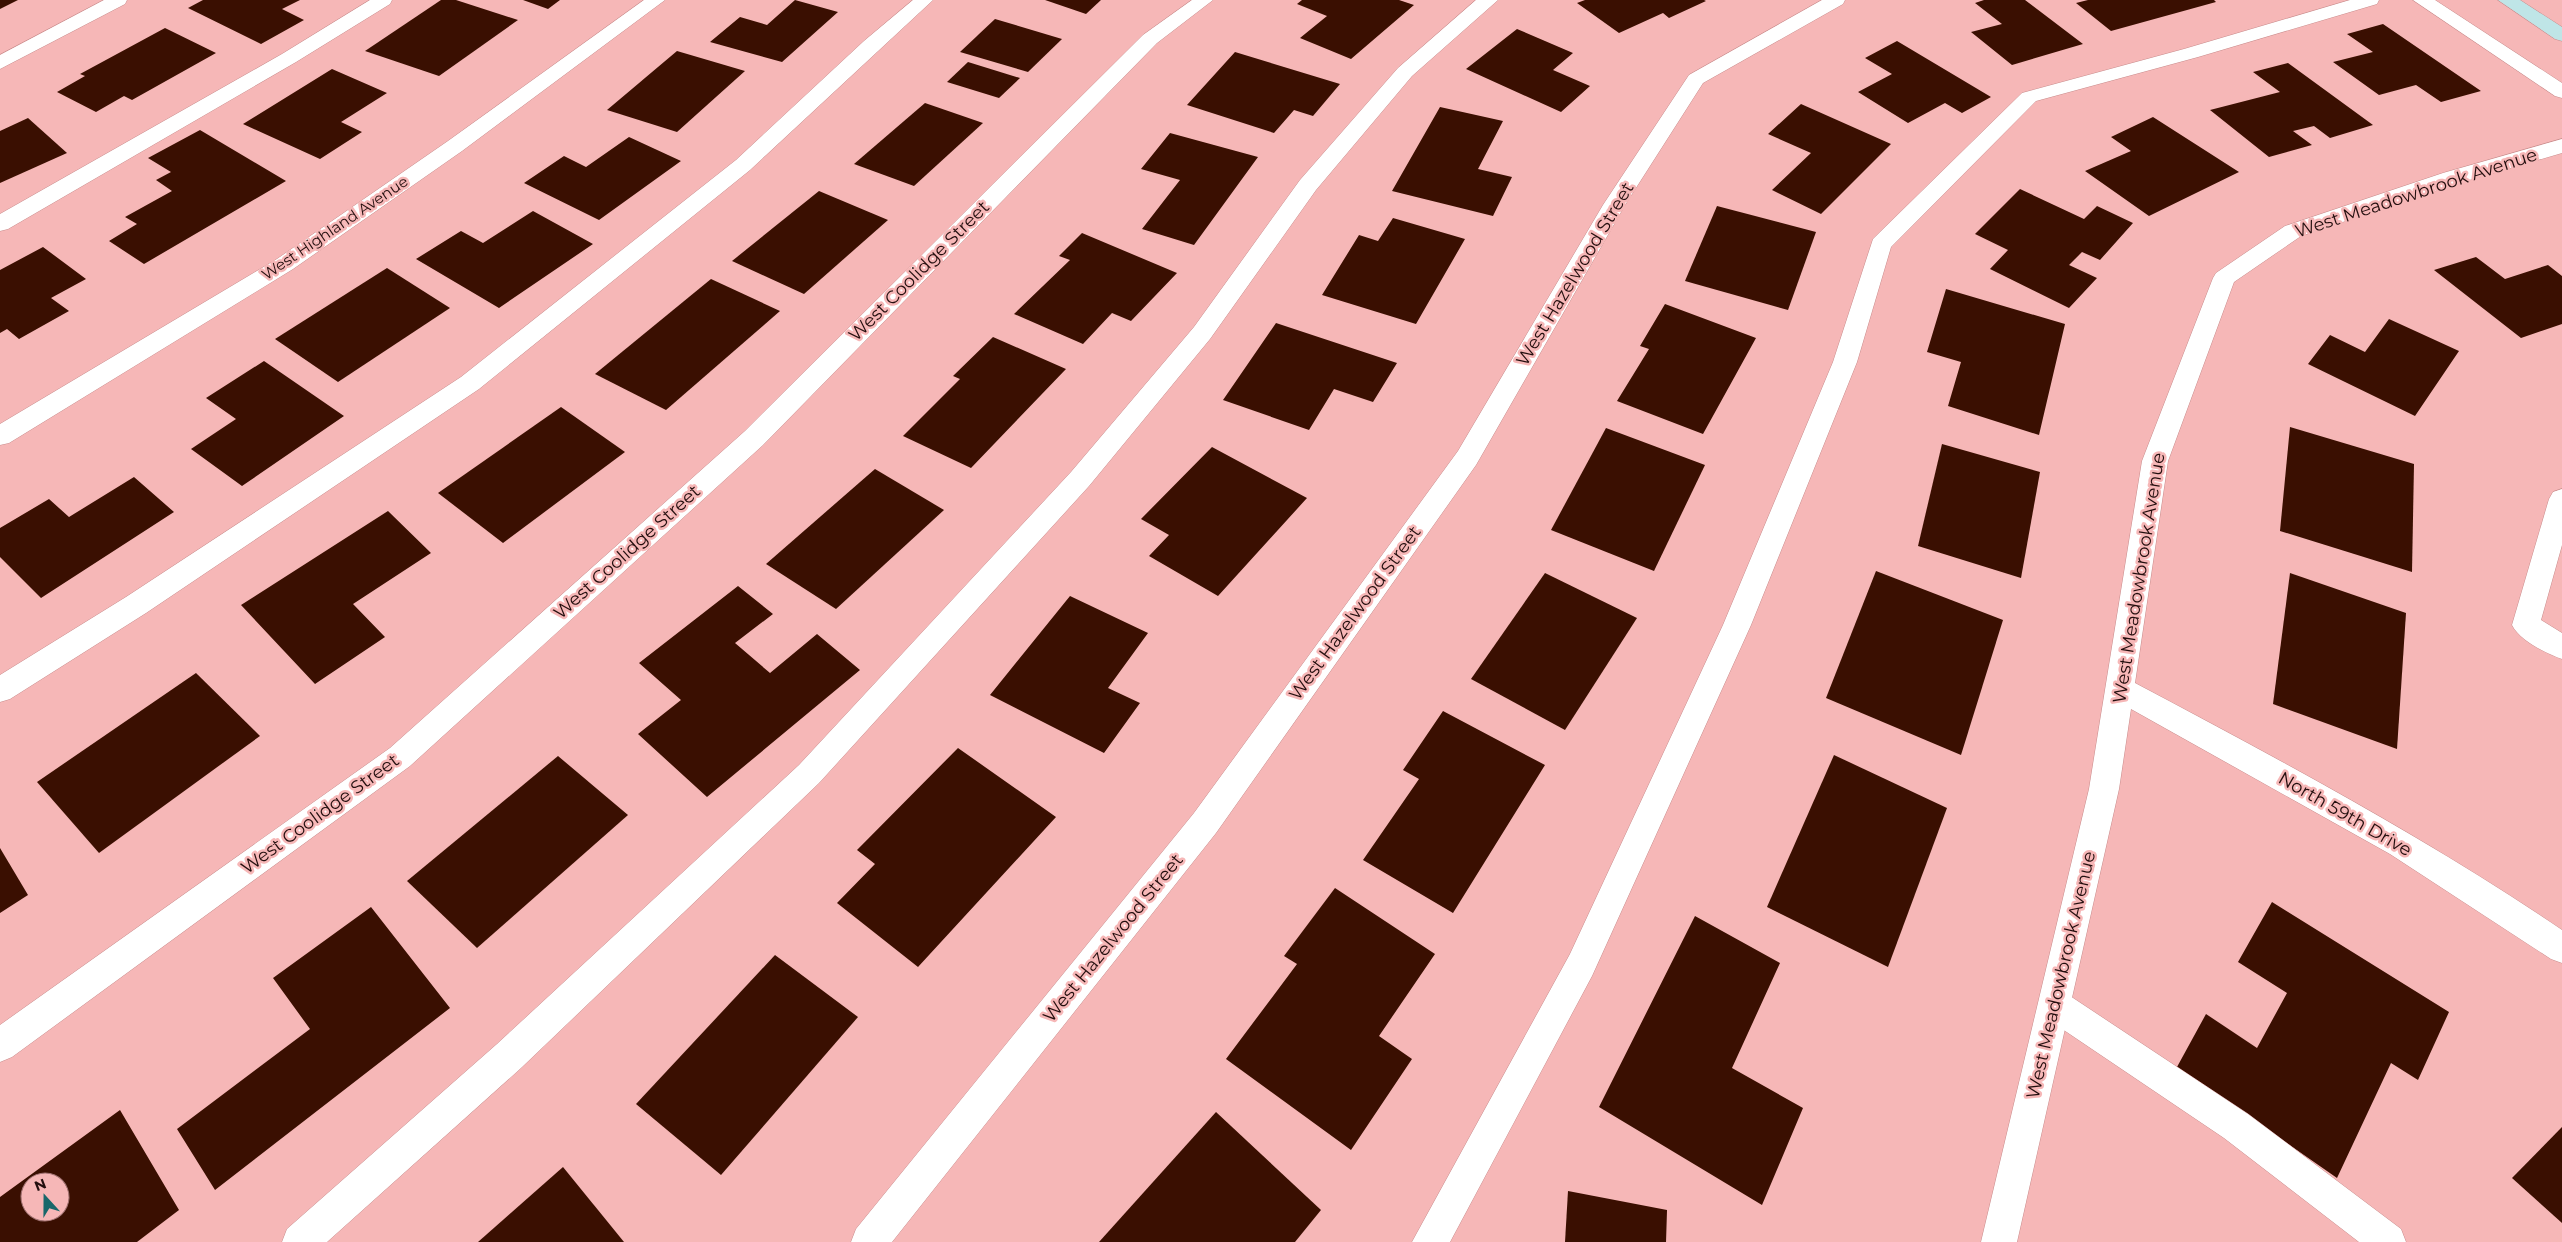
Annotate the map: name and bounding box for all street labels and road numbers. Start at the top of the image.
street label: West Meadowbrook Avenue [2292,143,2540,243]
street label: West Highland Avenue [258,171,412,284]
street label: West Hazelwood Street [1511,178,1639,370]
street label: West Coolidge Street [844,196,994,346]
street label: West Meadowbrook Avenue [2108,451,2170,705]
street label: West Coolidge Street [549,480,705,624]
street label: West Hazelwood Street [1284,522,1426,704]
street label: West Coolidge Street [237,749,403,879]
street label: North 59th Drive [2274,767,2416,861]
street label: West Hazelwood Street [1038,849,1188,1027]
street label: West Meadowbrook Avenue [2022,849,2100,1101]

